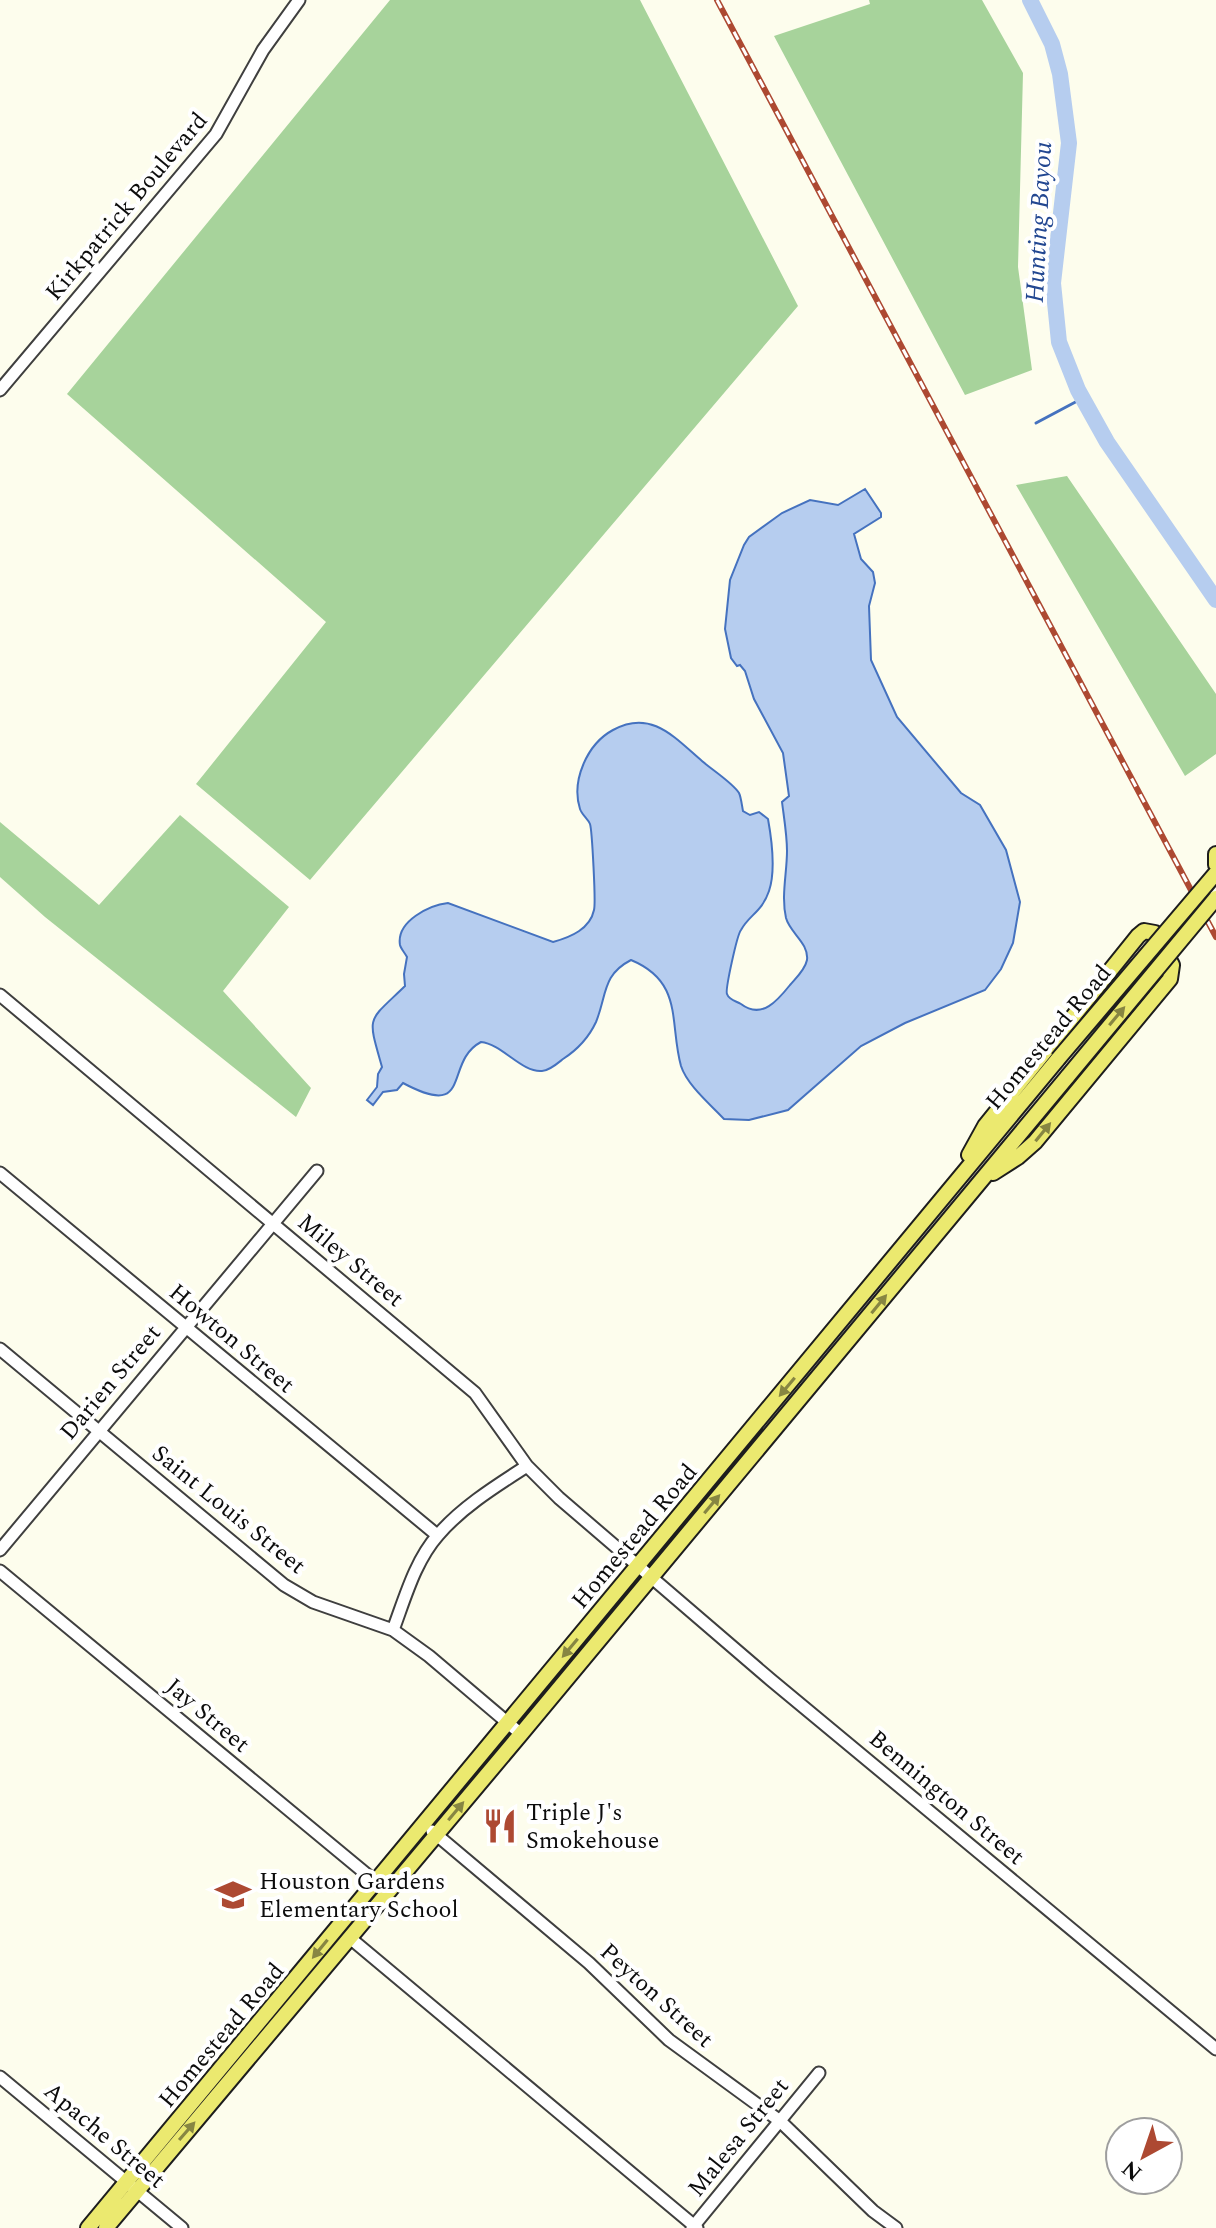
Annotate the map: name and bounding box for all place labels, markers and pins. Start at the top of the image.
place label: Triple J's Smokehouse [526,1795,659,1859]
restaurant icon: Triple J's Smokehouse [481,1807,519,1845]
place label: Houston Gardens Elementary School [259,1864,459,1928]
school or university icon: Houston Gardens Elementary School [214,1876,252,1914]

